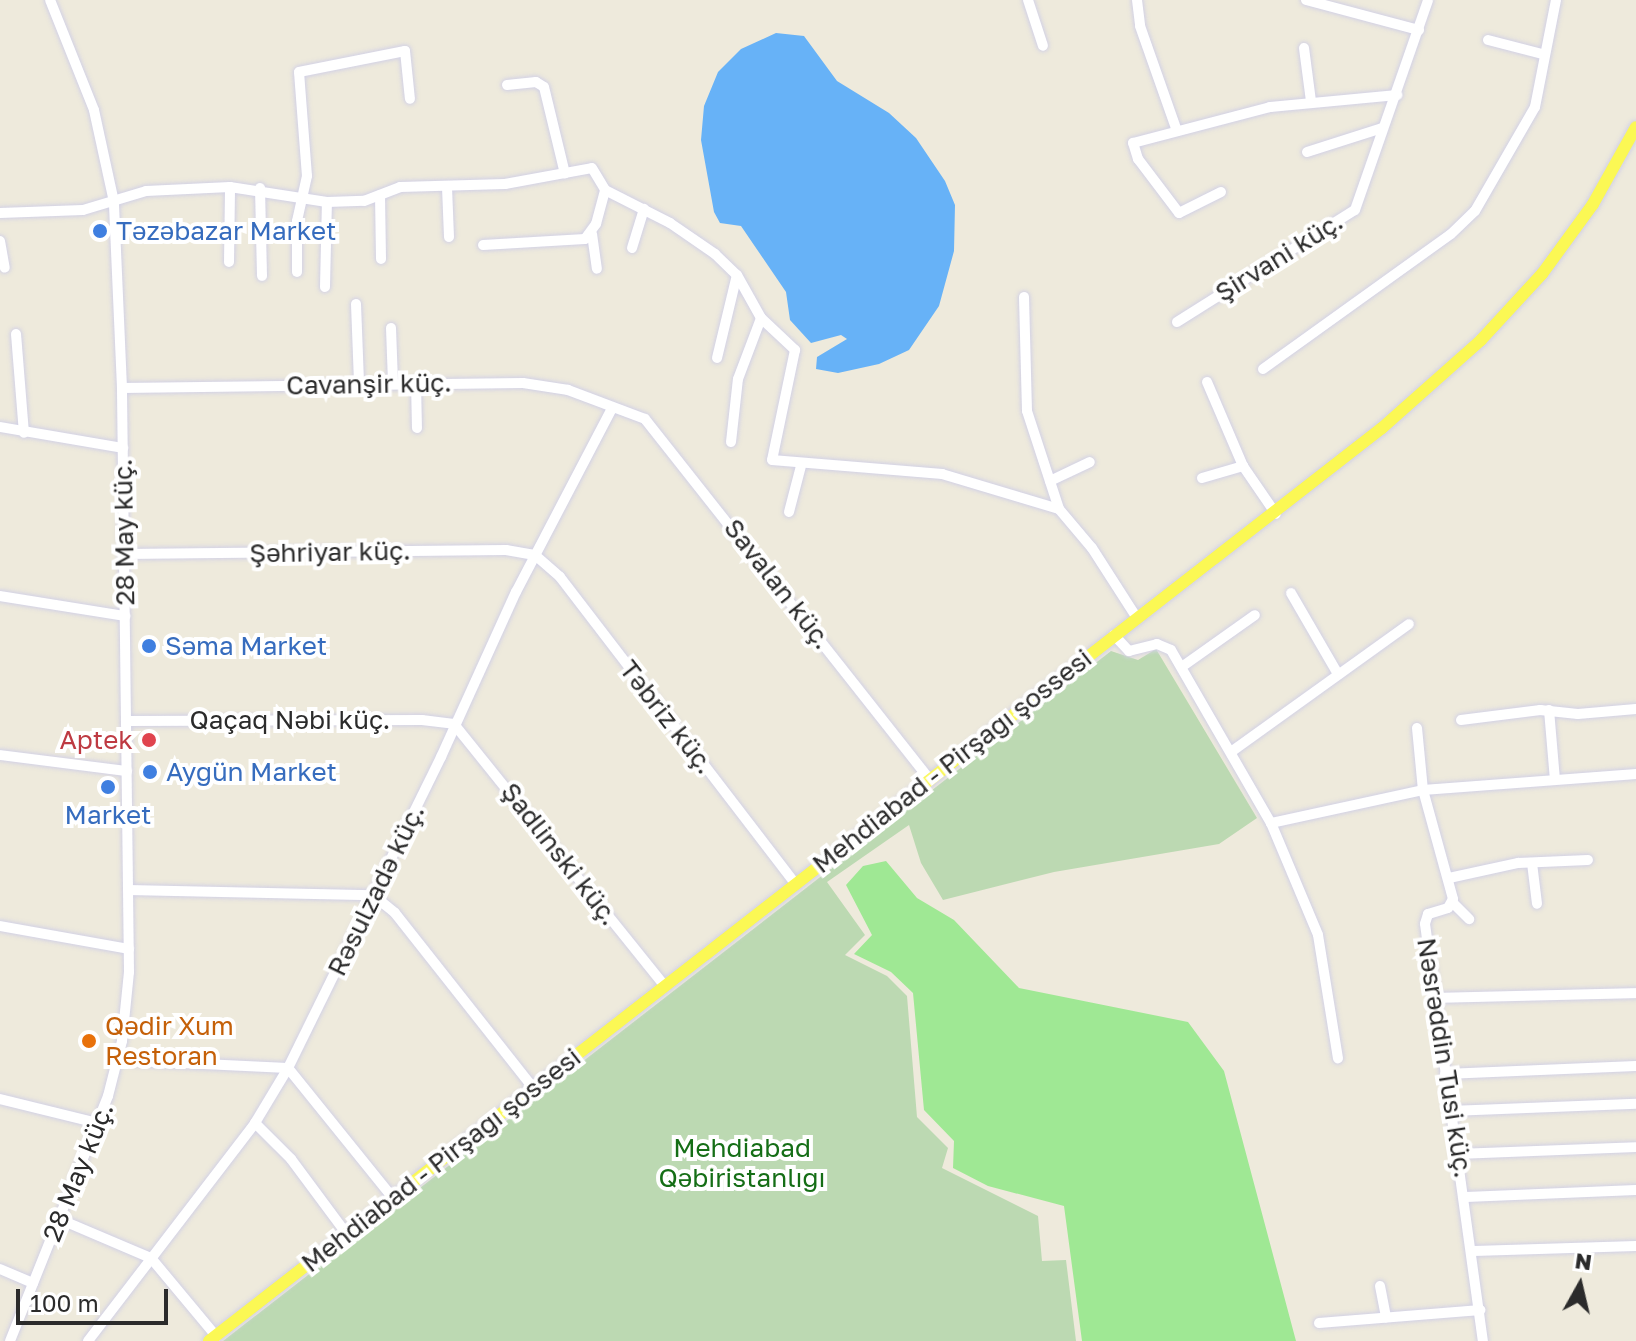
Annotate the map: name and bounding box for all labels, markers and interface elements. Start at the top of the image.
street label: Şirvani küç. [1210,206,1348,308]
place label: Təzəbazar Market [116,215,336,247]
marker: Təzəbazar Market [91,222,109,240]
street label: Cavanşir küç. [286,367,452,401]
street label: 28 May küç. [107,458,141,606]
street label: Savalan küç. [717,513,839,655]
street label: Şəhriyar küç. [249,535,411,569]
place label: Səma Market [165,630,327,662]
marker: Səma Market [140,637,158,655]
street label: Mehdiabad - Pirşağı şossesi [806,642,1098,880]
street label: Təbriz küç. [613,654,721,780]
street label: Qaçaq Nəbi küç. [190,704,390,736]
place label: Aptek [59,724,133,756]
marker: Aptek [140,731,158,749]
place label: Aygün Market [166,756,337,788]
marker: Aygün Market [141,763,159,781]
street label: Şadlinski küç. [495,776,625,932]
marker: Market [99,778,117,796]
place label: Market [65,799,151,831]
street label: Rəsulzadə küç. [321,799,431,981]
street label: Nəsrəddin Tusi küç. [1411,936,1479,1180]
place label: Qədir Xum Restoran [105,1010,234,1072]
marker: Qədir Xum Restoran [80,1032,98,1050]
street label: Mehdiabad - Pirşağı şossesi [295,1041,587,1279]
street label: 28 May küç. [36,1098,120,1246]
park label: Mehdiabad Qəbiristanlığı [659,1132,825,1194]
north arrow [1540,1245,1620,1325]
text: N [1573,1246,1594,1275]
scale bar [20,1273,172,1323]
text: 100 m [30,1288,99,1317]

